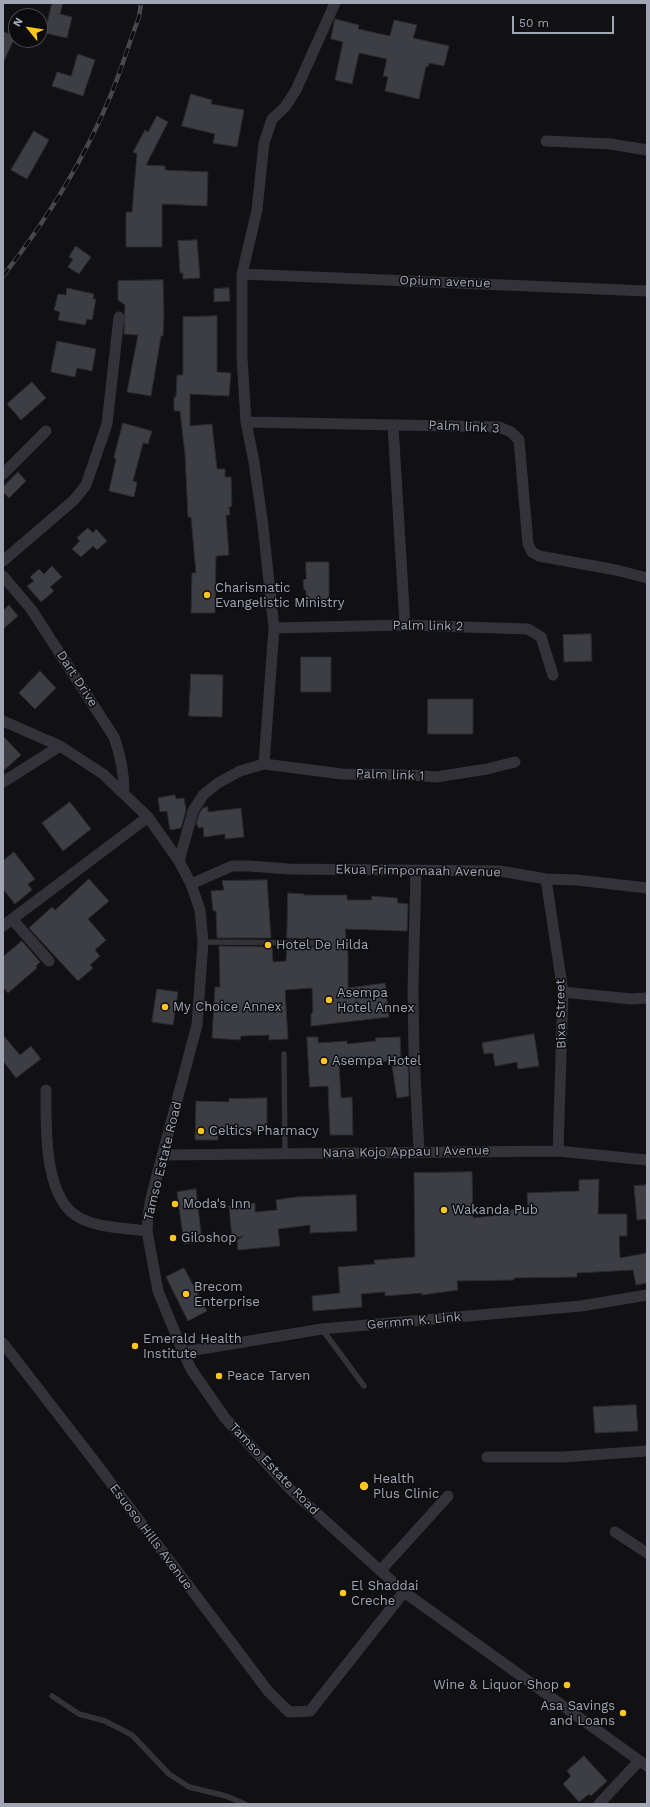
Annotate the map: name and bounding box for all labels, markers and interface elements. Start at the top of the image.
north arrow [8,8,48,48]
scale bar [514,8,616,34]
text: N [10,15,26,29]
text: 50 m [519,16,549,30]
street label: Opium avenue [399,273,491,291]
street label: Palm link 3 [428,417,500,437]
place label: Charismatic Evangelistic Ministry [215,580,345,611]
marker: Charismatic Evangelistic Ministry [202,590,212,600]
street label: Palm link 2 [392,618,464,634]
street label: Dart Drive [53,648,101,710]
street label: Palm link 1 [356,766,424,784]
street label: Ekua Frimpomaah Avenue [335,862,501,880]
place label: Hotel De Hilda [276,937,368,953]
marker: Hotel De Hilda [263,940,273,950]
street label: Bixa Street [553,979,569,1049]
place label: Asempa Hotel Annex [337,985,414,1016]
marker: Asempa Hotel Annex [324,995,334,1005]
place label: My Choice Annex [173,999,282,1015]
marker: My Choice Annex [160,1002,170,1012]
place label: Asempa Hotel [332,1053,421,1069]
marker: Asempa Hotel [319,1056,329,1066]
street label: Tamso Estate Road [141,1100,185,1222]
place label: Celtics Pharmacy [209,1123,319,1139]
marker: Celtics Pharmacy [196,1126,206,1136]
street label: Nana Kojo Appau I Avenue [322,1143,490,1161]
place label: Moda's Inn [183,1196,251,1212]
marker: Moda's Inn [170,1199,180,1209]
place label: Wakanda Pub [452,1202,538,1218]
marker: Wakanda Pub [439,1205,449,1215]
place label: Giloshop [181,1230,236,1246]
marker: Giloshop [168,1233,178,1243]
place label: Brecom Enterprise [194,1279,260,1310]
marker: Brecom Enterprise [181,1289,191,1299]
street label: Germm K. Link [366,1309,462,1333]
place label: Emerald Health Institute [143,1331,242,1362]
marker: Emerald Health Institute [130,1341,140,1351]
place label: Peace Tarven [227,1368,310,1384]
marker: Peace Tarven [214,1371,224,1381]
street label: Tamso Estate Road [226,1420,322,1518]
place label: Health Plus Clinic [373,1471,439,1502]
marker: Health Plus Clinic [358,1480,370,1492]
street label: Esuoso Hills Avenue [106,1481,196,1593]
place label: El Shaddai Creche [351,1578,419,1609]
marker: El Shaddai Creche [338,1588,348,1598]
place label: Wine & Liquor Shop [433,1677,559,1693]
marker: Wine & Liquor Shop [562,1680,572,1690]
place label: Asa Savings and Loans [540,1698,615,1729]
marker: Asa Savings and Loans [618,1708,628,1718]

